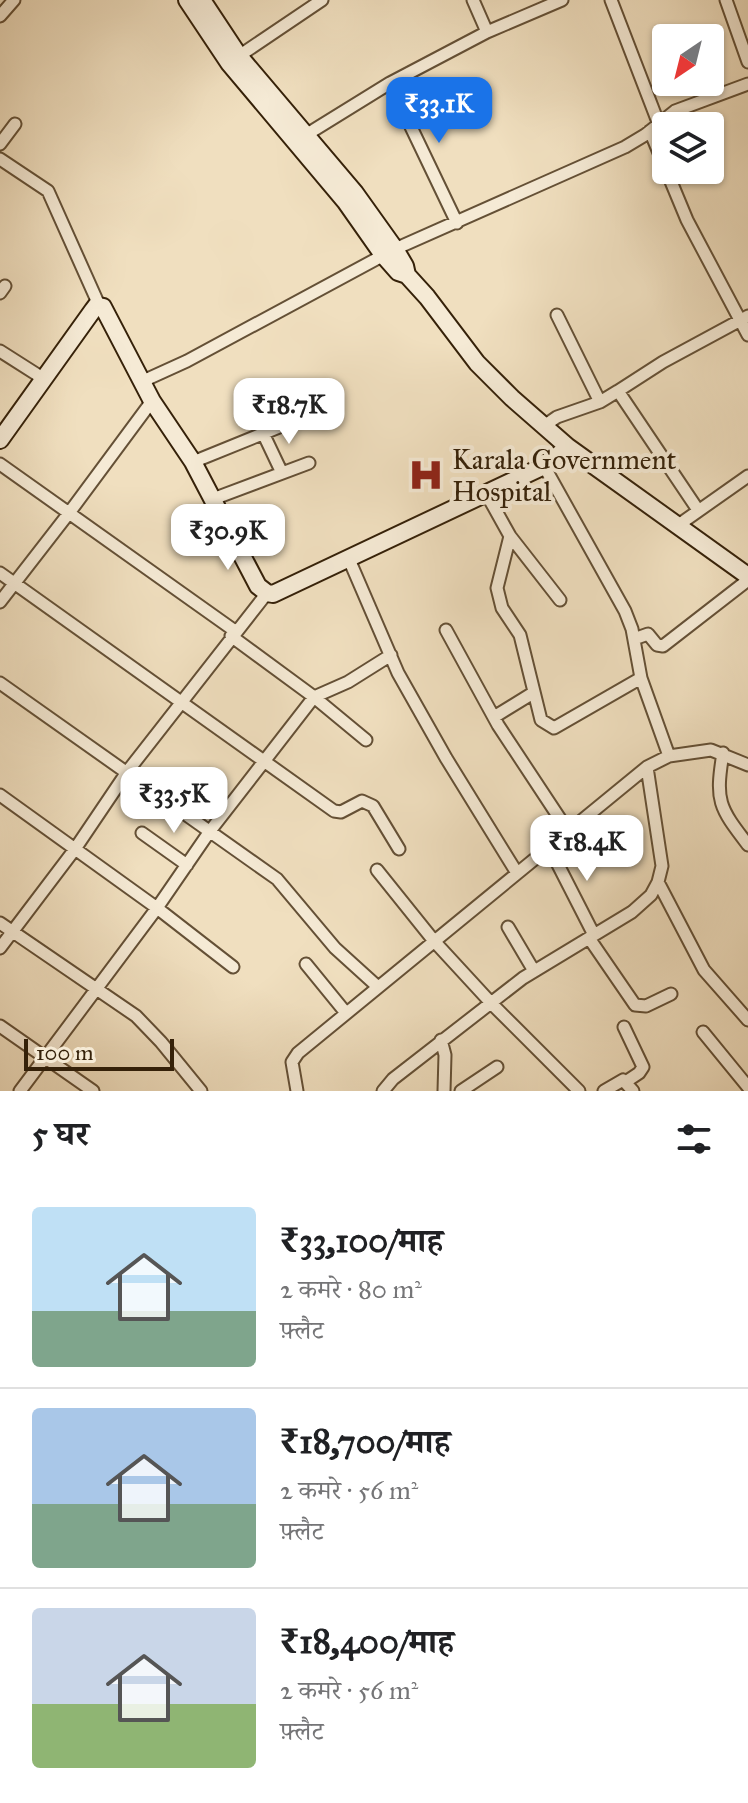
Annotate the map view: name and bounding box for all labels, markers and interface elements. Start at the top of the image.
north arrow [652,24,724,96]
map controls [652,24,724,184]
pin: ₹33.1K [374,77,504,145]
text: ₹33.1K [404,87,474,119]
button: layers [652,112,724,184]
pin: ₹18.7K [224,378,354,446]
text: ₹18.7K [252,388,326,420]
place label: Karala Government Hospital [452,442,677,509]
hospital icon: Karala Government Hospital [407,456,445,494]
pin: ₹30.9K [163,504,293,572]
text: ₹30.9K [189,514,267,546]
pin: ₹33.5K [109,767,239,835]
text: ₹33.5K [138,777,210,809]
pin: ₹18.4K [522,815,652,883]
text: ₹18.4K [548,825,626,857]
scale bar [24,1035,174,1071]
text: 100 m [36,1039,93,1066]
text: 5 घर [32,1113,89,1154]
icon: filters [672,1117,716,1161]
text: ₹33,100/माह [280,1220,443,1261]
icon: home [96,1239,192,1335]
text: 2 कमरे · 80 m² [280,1273,422,1305]
text: फ़्लैट [280,1314,323,1346]
text: ₹18,700/माह [280,1421,450,1462]
icon: home [96,1440,192,1536]
text: 2 कमरे · 56 m² [280,1474,418,1506]
text: फ़्लैट [280,1515,323,1547]
text: ₹18,400/माह [280,1621,454,1662]
icon: home [96,1640,192,1736]
text: 2 कमरे · 56 m² [280,1674,418,1706]
text: फ़्लैट [280,1715,323,1747]

